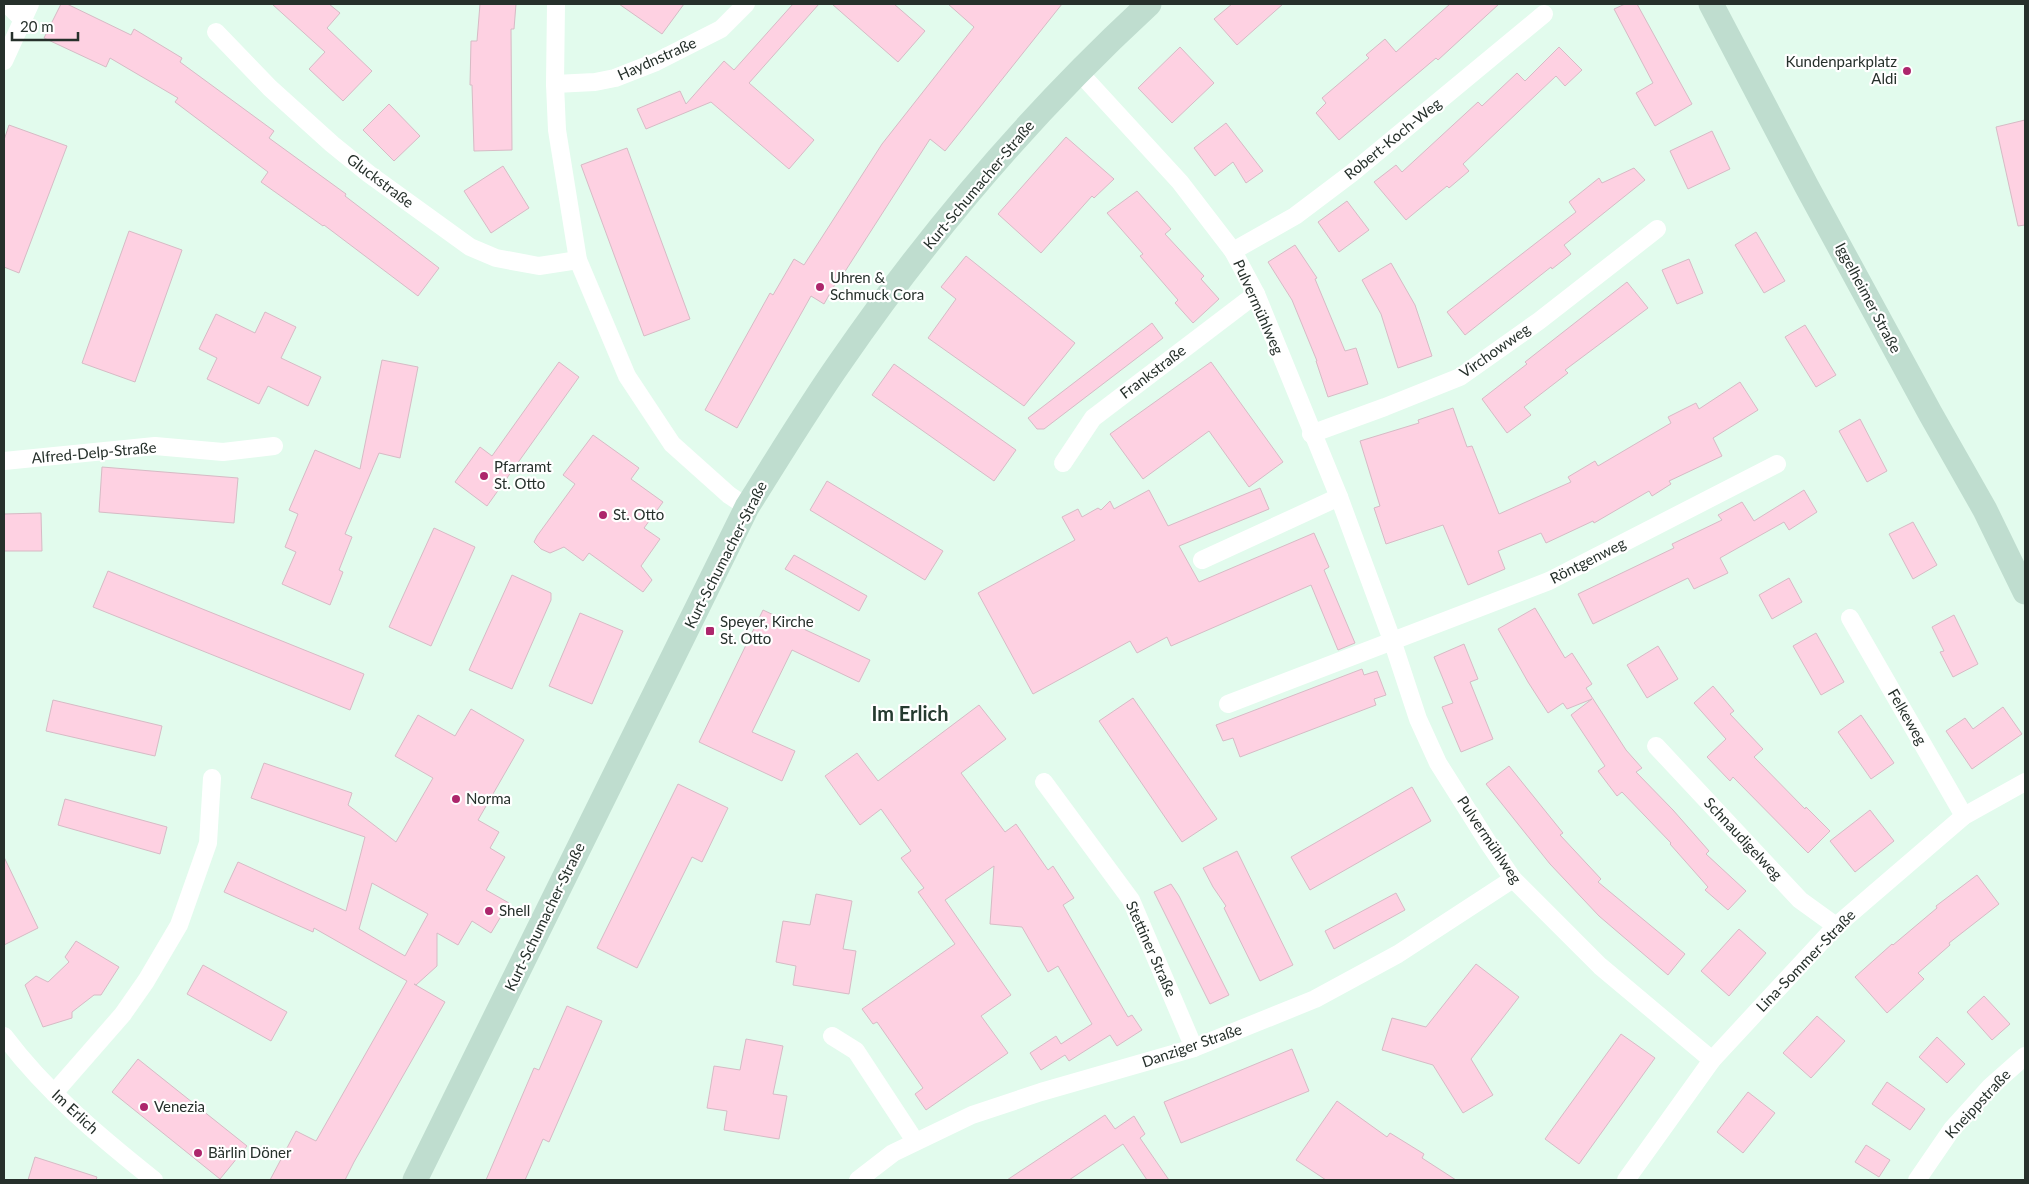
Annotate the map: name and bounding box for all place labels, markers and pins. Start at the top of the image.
place label: Kundenparkplatz Aldi [1786,52,1897,87]
marker: Kundenparkplatz Aldi [1901,65,1913,77]
place label: Uhren & Schmuck Cora [830,268,924,303]
marker: Uhren & Schmuck Cora [814,281,826,293]
place label: Pfarramt St. Otto [494,457,552,492]
marker: Pfarramt St. Otto [478,470,490,482]
place label: St. Otto [613,505,664,523]
marker: St. Otto [597,509,609,521]
place label: Speyer, Kirche St. Otto [720,612,814,647]
marker: Speyer, Kirche St. Otto [704,625,716,637]
place label: Norma [466,789,511,807]
marker: Norma [450,793,462,805]
place label: Shell [499,901,530,919]
marker: Shell [483,905,495,917]
place label: Venezia [154,1097,205,1115]
marker: Venezia [138,1101,150,1113]
place label: Bärlin Döner [208,1143,292,1161]
marker: Bärlin Döner [192,1147,204,1159]

